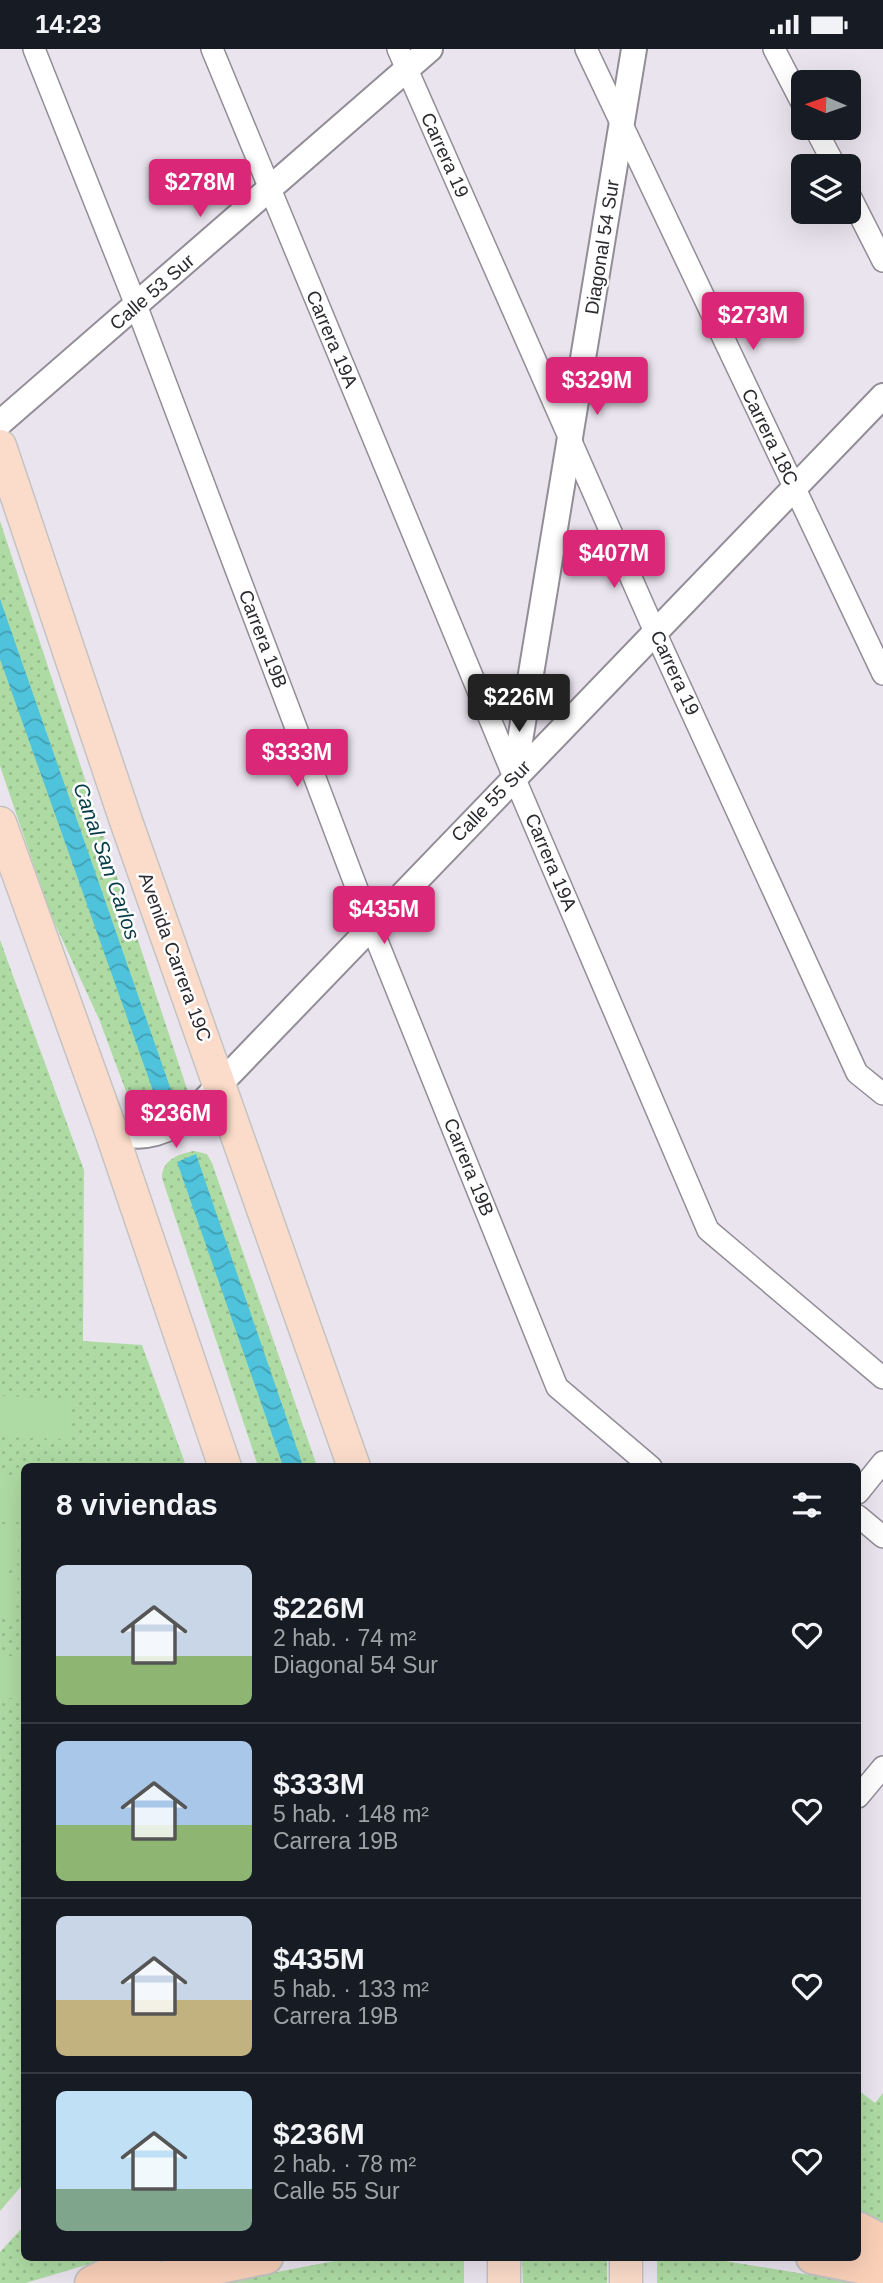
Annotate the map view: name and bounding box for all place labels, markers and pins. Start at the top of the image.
pin: $278M [151,159,249,219]
pin: $273M [704,293,802,352]
pin: $329M [548,357,646,417]
pin: $407M [565,531,663,590]
pin: $226M [470,675,568,734]
pin: $333M [248,729,346,789]
pin: $435M [335,887,433,946]
pin: $236M [127,1091,225,1150]

